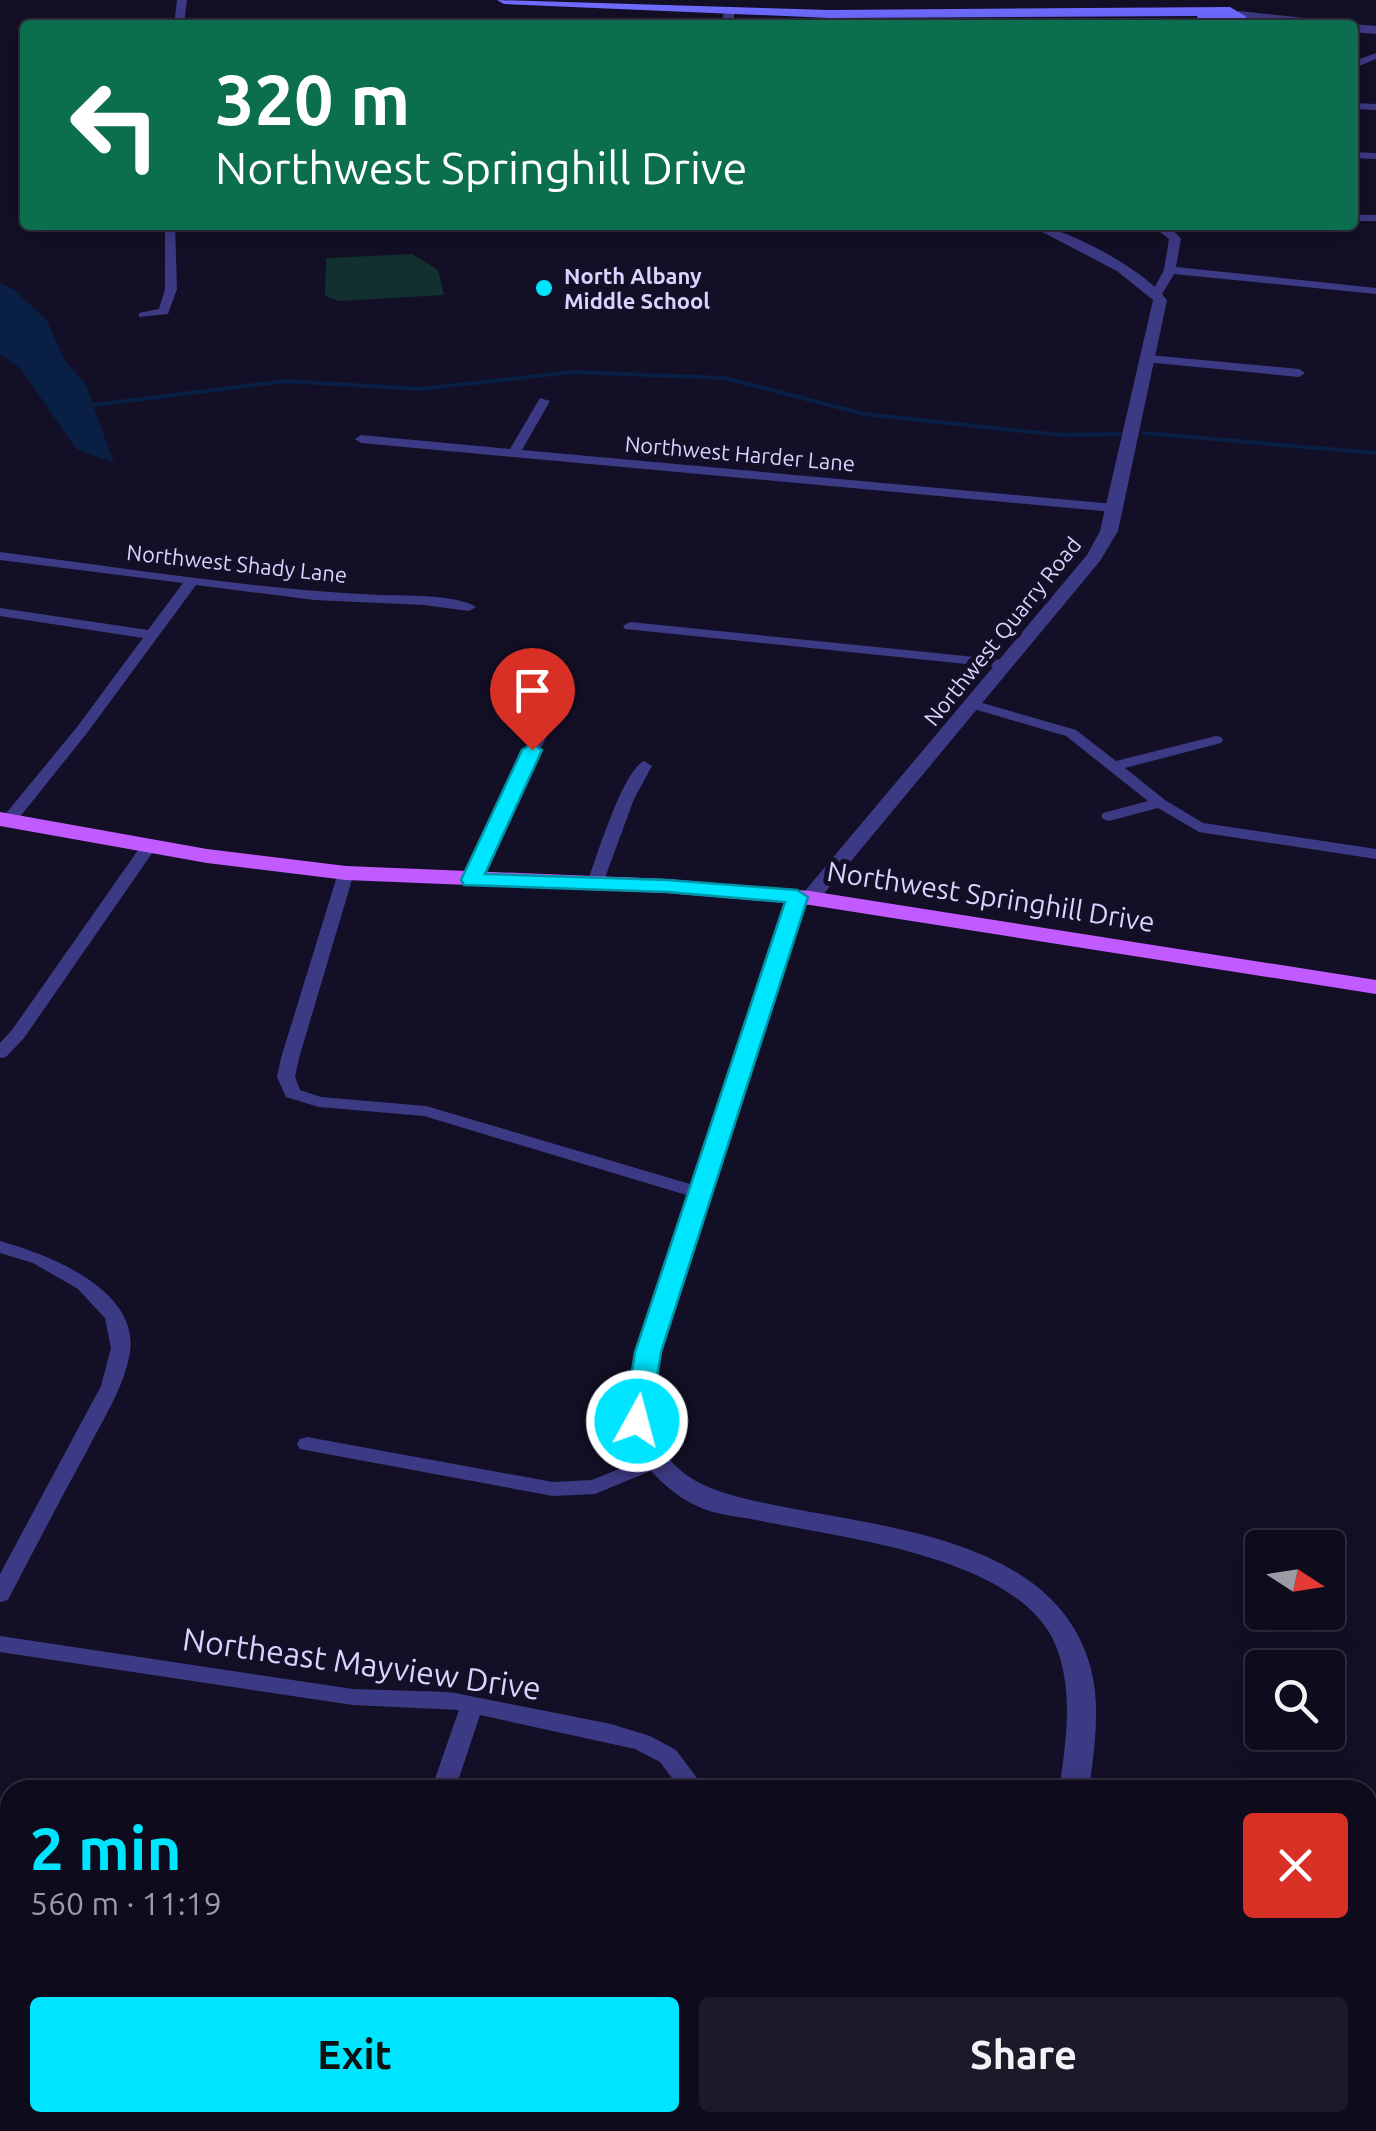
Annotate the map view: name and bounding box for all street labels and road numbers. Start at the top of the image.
street label: Northwest Harder Lane [624,430,856,476]
street label: Northwest Quarry Road [918,532,1086,730]
street label: Northwest Shady Lane [125,539,349,587]
street label: Northwest Springhill Drive [825,855,1157,937]
street label: Northeast Mayview Drive [180,1620,544,1706]

